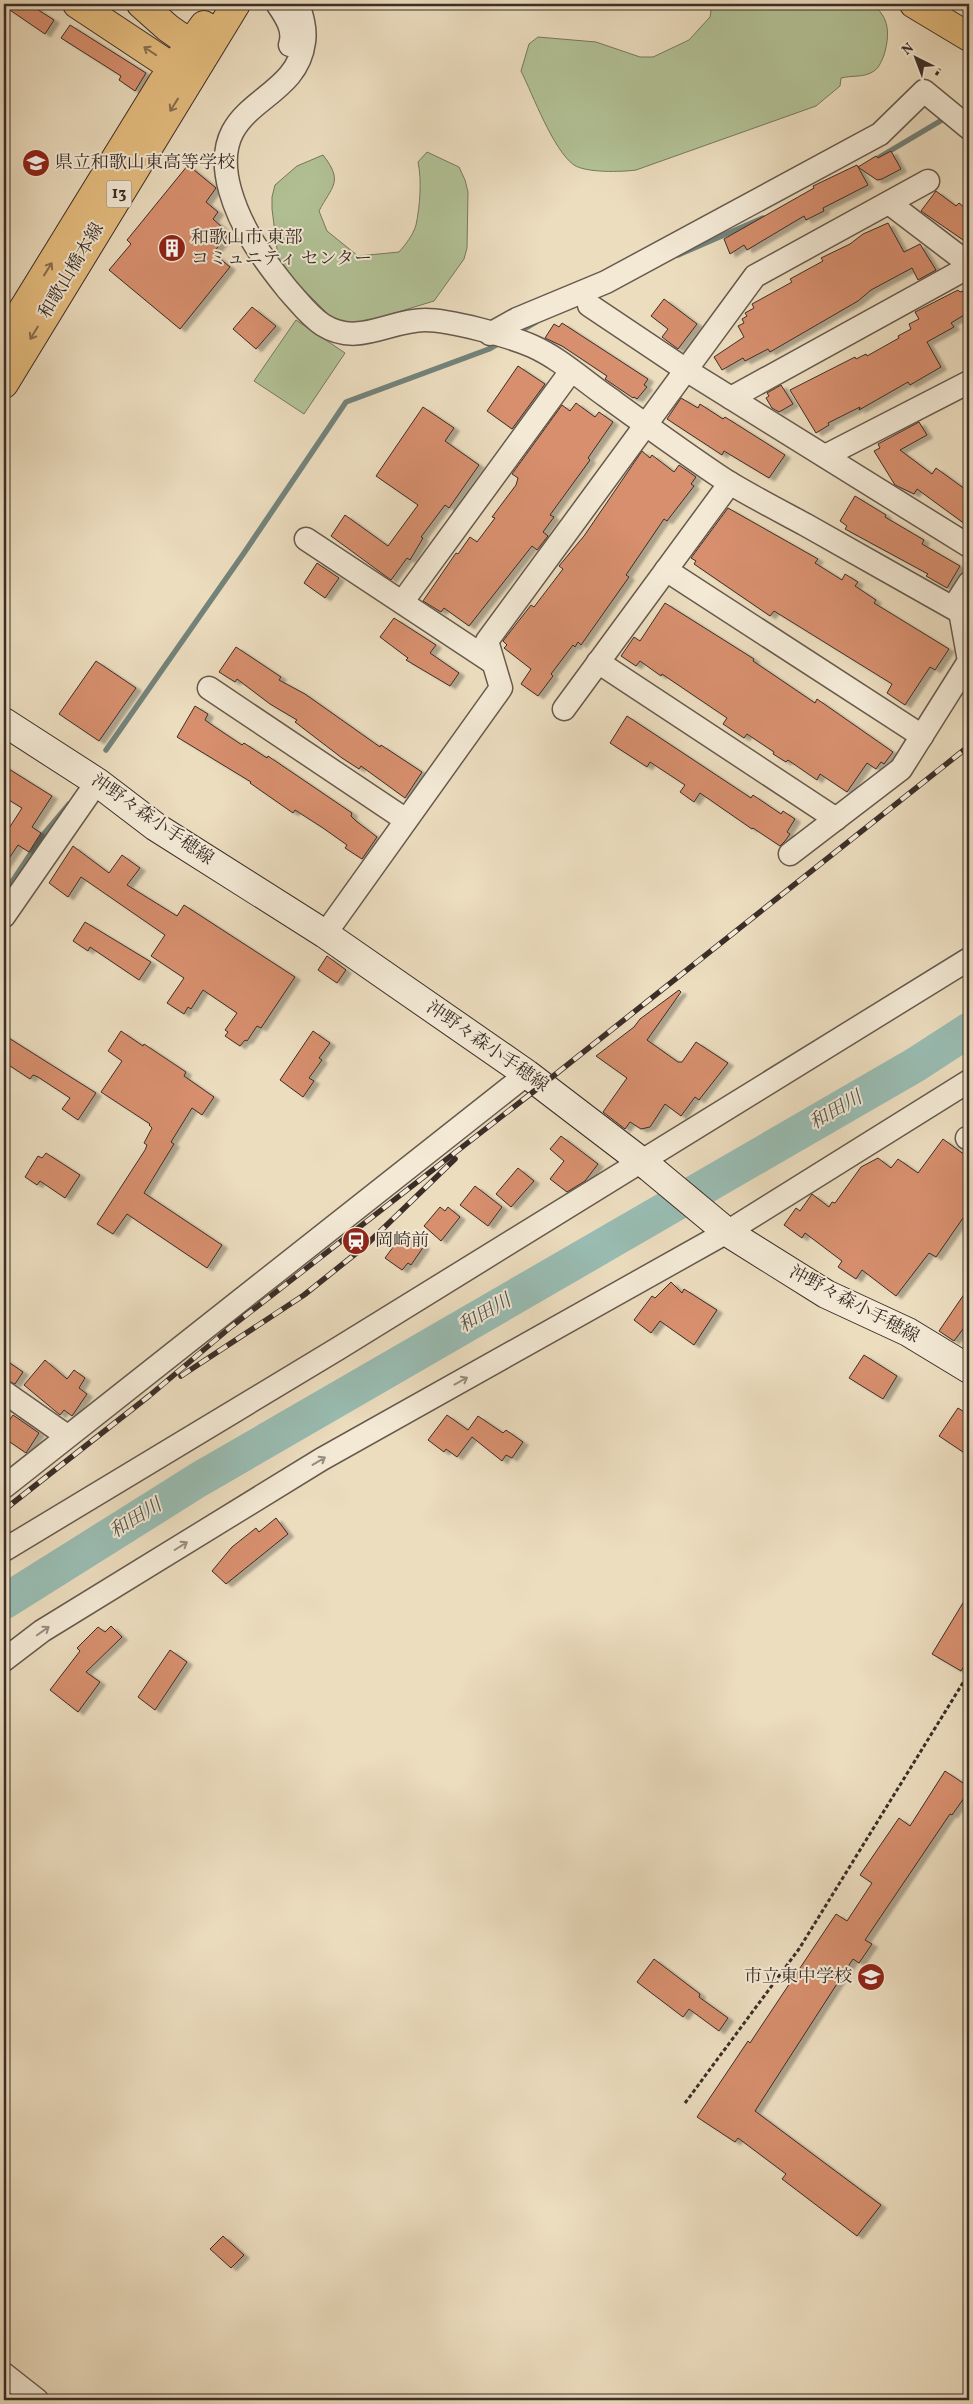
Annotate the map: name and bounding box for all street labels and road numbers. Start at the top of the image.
road number: 13 [106,180,132,208]
street label: 和歌山橋本線 [33,218,111,324]
street label: 沖野々森小手穂線 [86,768,218,872]
street label: 沖野々森小手穂線 [421,995,553,1099]
street label: 沖野々森小手穂線 [785,1260,923,1350]

